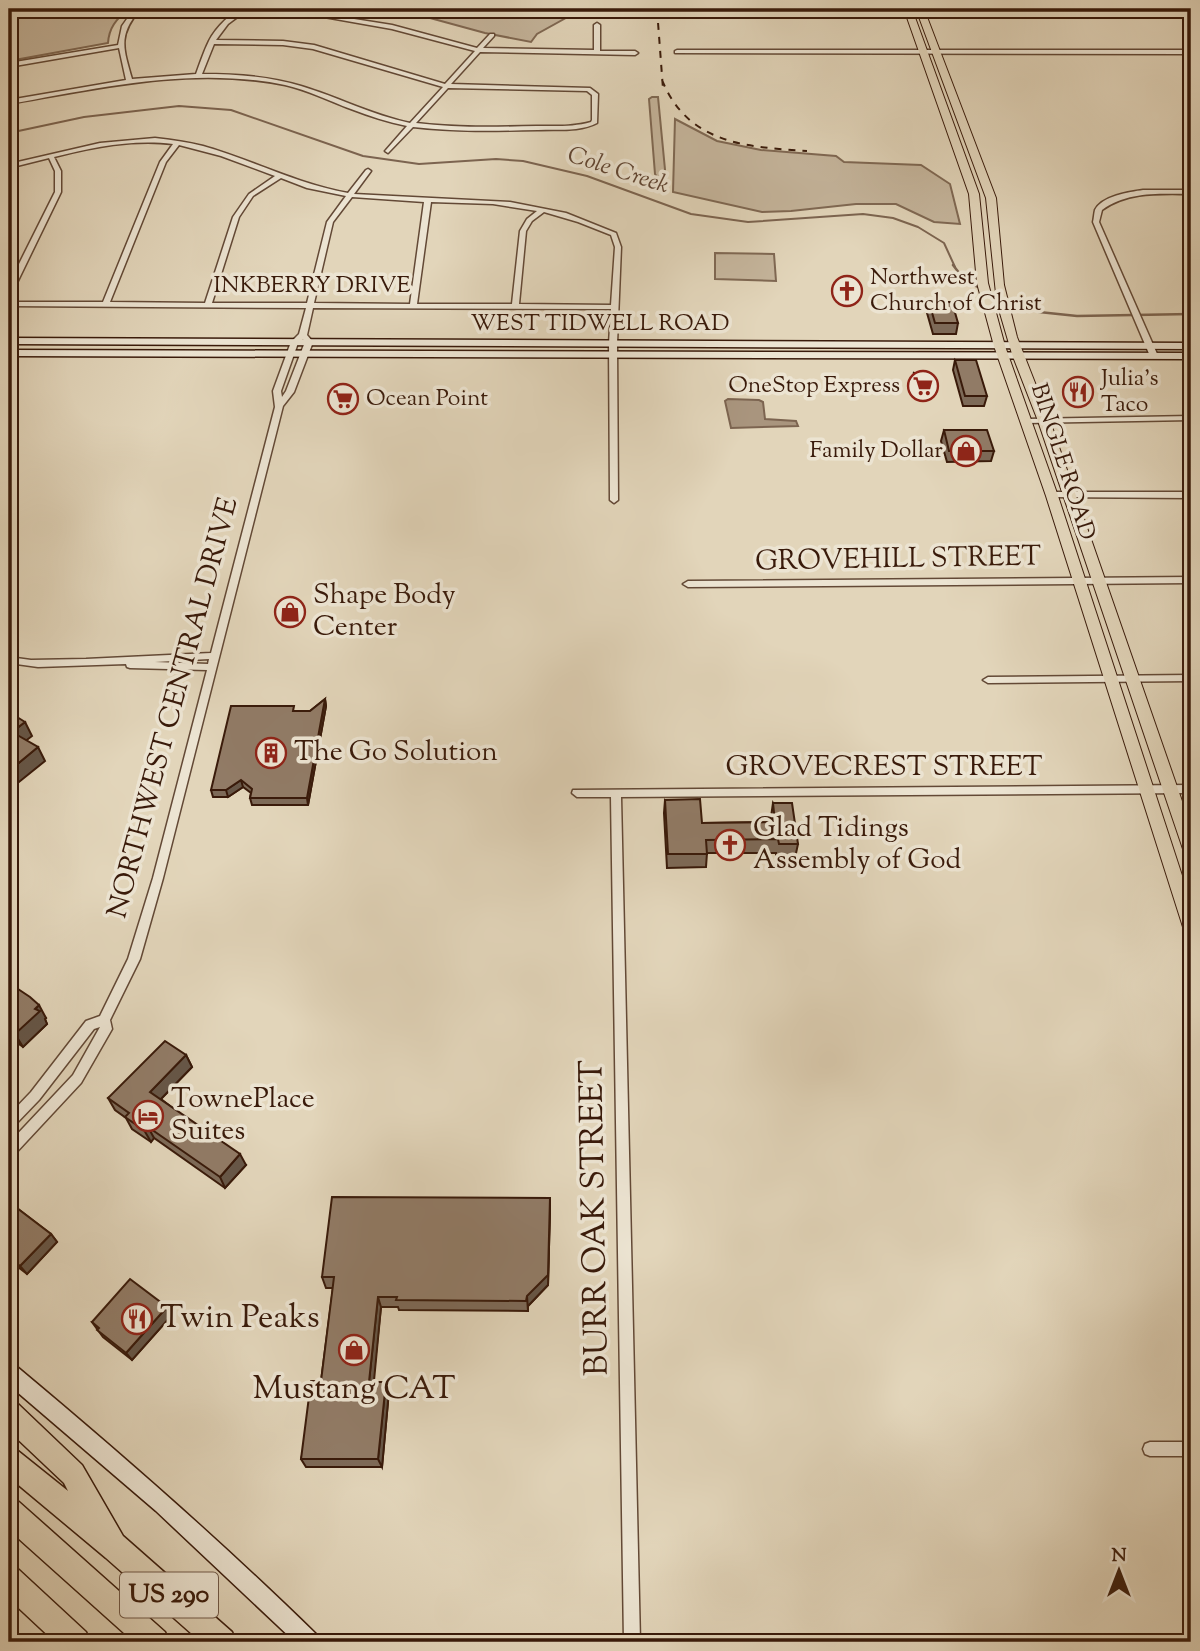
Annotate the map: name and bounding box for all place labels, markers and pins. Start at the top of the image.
place label: Northwest Church of Christ [870,262,1042,321]
church icon: Northwest Church of Christ [830,274,864,308]
place label: Julia's Taco [1099,363,1159,422]
supermarket icon: OneStop Express [906,369,940,403]
place label: OneStop Express [728,370,900,403]
restaurant icon: Julia's Taco [1061,375,1095,409]
supermarket icon: Ocean Point [326,382,360,416]
place label: Ocean Point [366,383,488,416]
shop icon: Family Dollar [949,434,983,468]
place label: Family Dollar [809,435,943,468]
place label: Shape Body Center [313,576,456,648]
shop icon: Shape Body Center [273,595,307,629]
place label: The Go Solution [294,733,498,773]
building icon: The Go Solution [254,736,288,770]
place label: Glad Tidings Assembly of God [753,809,961,881]
church icon: Glad Tidings Assembly of God [713,828,747,862]
place label: TownePlace Suites [171,1080,315,1152]
hotel icon: TownePlace Suites [131,1099,165,1133]
place label: Twin Peaks [160,1295,320,1343]
restaurant icon: Twin Peaks [120,1302,154,1336]
shop icon: Mustang CAT [337,1333,371,1367]
place label: Mustang CAT [253,1366,455,1414]

